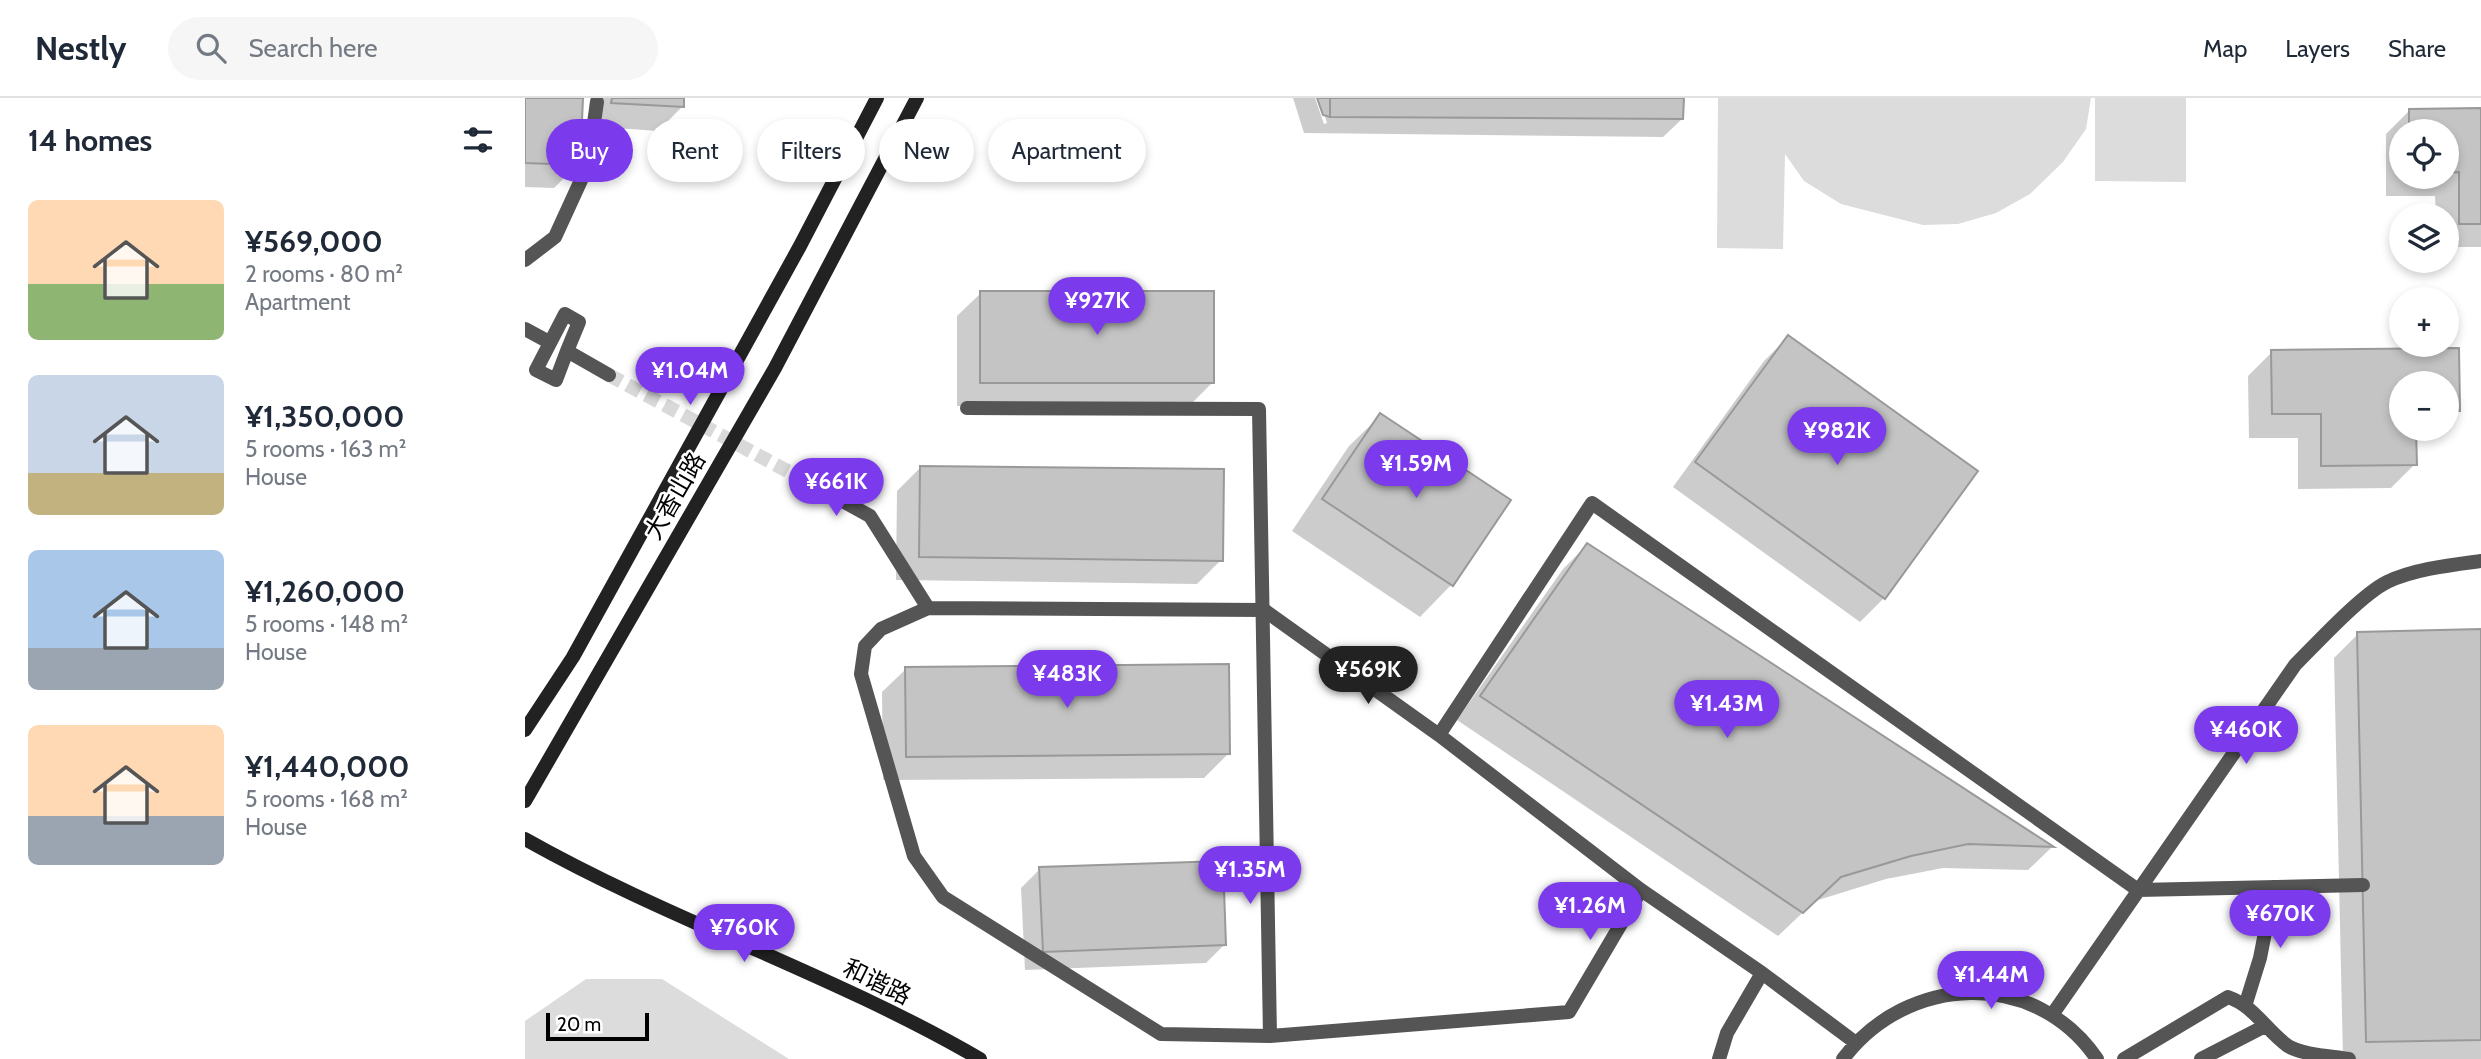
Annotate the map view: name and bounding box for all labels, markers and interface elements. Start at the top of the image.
search box [168,17,658,80]
text: Nestly [35,28,126,68]
icon: search [192,29,230,67]
text: Search here [248,32,378,64]
text: Map [2203,34,2247,63]
text: Layers [2285,34,2350,63]
text: Share [2388,34,2446,63]
chip: Buy [546,119,633,182]
chip: Rent [647,119,743,182]
chip: Filters [757,119,865,182]
chip: New [879,119,974,182]
chip: Apartment [988,119,1146,182]
map controls [2389,119,2459,441]
button: locate [2389,119,2459,189]
icon: filters [459,121,497,159]
text: 14 homes [28,122,152,159]
button: layers [2389,203,2459,273]
text: ¥569,000 [245,223,383,260]
icon: home [84,228,168,312]
text: 2 rooms · 80 m² [245,260,403,288]
pin: ¥927K [1048,278,1146,337]
text: ¥927K [1064,286,1130,314]
button: + [2389,287,2459,357]
text: Apartment [245,288,350,316]
pin: ¥1.04M [633,348,747,407]
text: ¥1.04M [652,356,728,384]
button: − [2389,371,2459,441]
text: ¥1,350,000 [245,398,405,435]
icon: home [84,403,168,487]
pin: ¥982K [1788,408,1886,467]
text: ¥982K [1803,416,1871,444]
text: 5 rooms · 163 m² [245,435,406,463]
pin: ¥1.59M [1359,440,1473,500]
street label: 大香山路 [638,447,711,545]
text: ¥1.59M [1380,449,1452,477]
pin: ¥661K [787,458,885,518]
text: House [245,463,307,491]
text: ¥661K [805,467,867,495]
text: ¥1,260,000 [245,573,405,610]
icon: home [84,578,168,662]
text: 5 rooms · 148 m² [245,610,408,638]
text: House [245,638,307,666]
pin: ¥569K [1319,646,1417,706]
pin: ¥483K [1018,650,1116,710]
text: ¥569K [1335,655,1401,683]
text: ¥483K [1033,659,1101,687]
pin: ¥1.43M [1670,680,1784,740]
text: ¥1.43M [1690,689,1764,717]
pin: ¥460K [2197,706,2295,766]
text: ¥460K [2210,715,2282,743]
text: ¥1,440,000 [245,748,410,785]
icon: home [84,753,168,837]
text: 5 rooms · 168 m² [245,785,408,813]
text: House [245,813,307,841]
pin: ¥1.35M [1193,846,1307,906]
text: ¥1.35M [1214,855,1286,883]
pin: ¥1.26M [1533,882,1647,942]
pin: ¥670K [2231,890,2329,950]
text: ¥1.26M [1554,891,1626,919]
text: ¥670K [2246,899,2315,927]
pin: ¥760K [695,904,793,964]
text: ¥760K [710,913,778,941]
pin: ¥1.44M [1934,951,2048,1011]
street label: 和谐路 [839,953,916,1010]
text: ¥1.44M [1953,960,2029,988]
scale bar [546,1010,649,1042]
text: 20 m [557,1013,601,1036]

